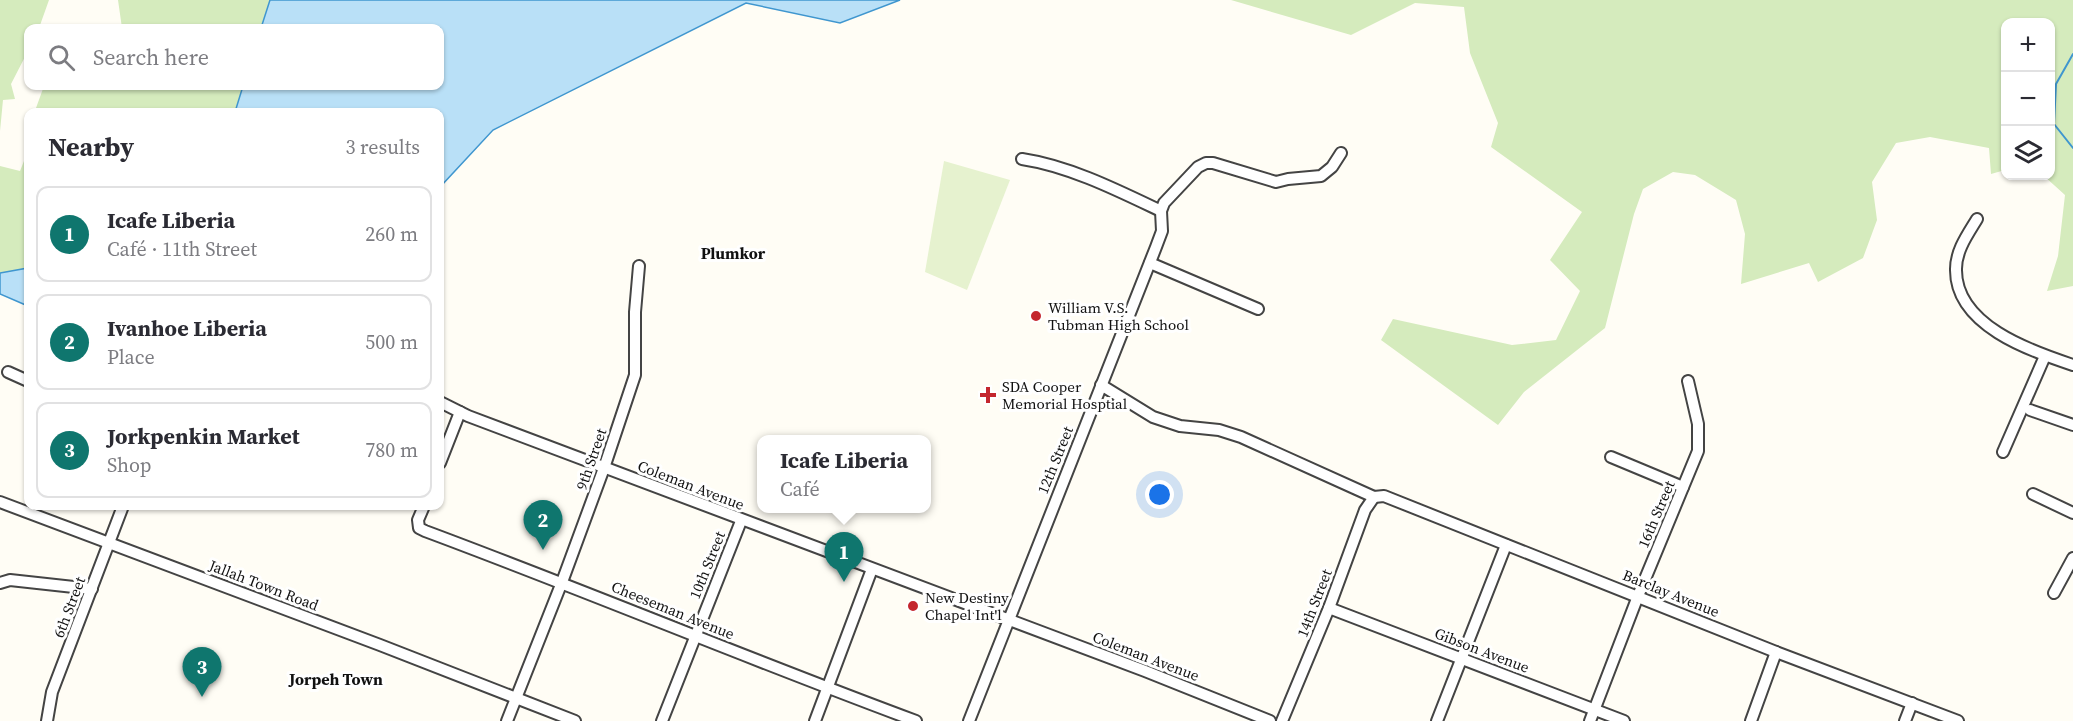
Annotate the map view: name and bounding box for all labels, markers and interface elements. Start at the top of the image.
map controls [2001,18,2055,180]
button: + [2001,18,2055,72]
search box [24,24,444,90]
icon: search [45,41,78,74]
text: Search here [93,42,209,72]
button: − [2001,72,2055,126]
button: layers [2001,126,2055,180]
text: Nearby [48,129,134,165]
text: 3 results [345,133,420,161]
text: Icafe Liberia [107,205,235,235]
text: 1 [64,220,75,248]
text: 260 m [365,220,418,248]
text: Café · 11th Street [107,235,257,263]
district label: Plumkor [701,242,766,264]
place label: William V.S. Tubman High School [1048,297,1189,335]
marker: William V.S. Tubman High School [1029,309,1043,323]
text: Ivanhoe Liberia [107,313,267,343]
text: 2 [64,328,75,356]
text: 500 m [365,328,418,356]
text: Place [107,343,155,371]
place label: SDA Cooper Memorial Hosptial [1002,376,1128,414]
marker: SDA Cooper Memorial Hosptial [979,386,997,404]
text: Jorkpenkin Market [107,421,300,451]
street label: 12th Street [1032,423,1078,497]
street label: 9th Street [571,425,611,493]
popup [757,435,931,513]
text: 3 [64,436,75,464]
text: 780 m [365,436,418,464]
text: Icafe Liberia [780,445,908,475]
text: Shop [107,451,152,479]
street label: Coleman Avenue [635,455,748,515]
text: Café [780,475,820,503]
street label: 16th Street [1632,477,1680,551]
your location [1145,480,1174,509]
pin: 2 [524,500,562,550]
street label: 10th Street [684,528,730,602]
pin: 1 [824,532,864,582]
street label: Jallah Town Road [205,554,322,616]
street label: Barclay Avenue [1620,564,1723,622]
street label: 14th Street [1291,566,1337,640]
street label: 6th Street [48,573,90,640]
street label: Cheeseman Avenue [608,576,738,644]
place label: New Destiny Chapel Int'l [925,587,1009,625]
marker: New Destiny Chapel Int'l [906,599,920,613]
street label: Gibson Avenue [1432,622,1533,678]
street label: Coleman Avenue [1090,626,1203,686]
pin: 3 [182,648,222,697]
district label: Jorpeh Town [288,668,383,690]

